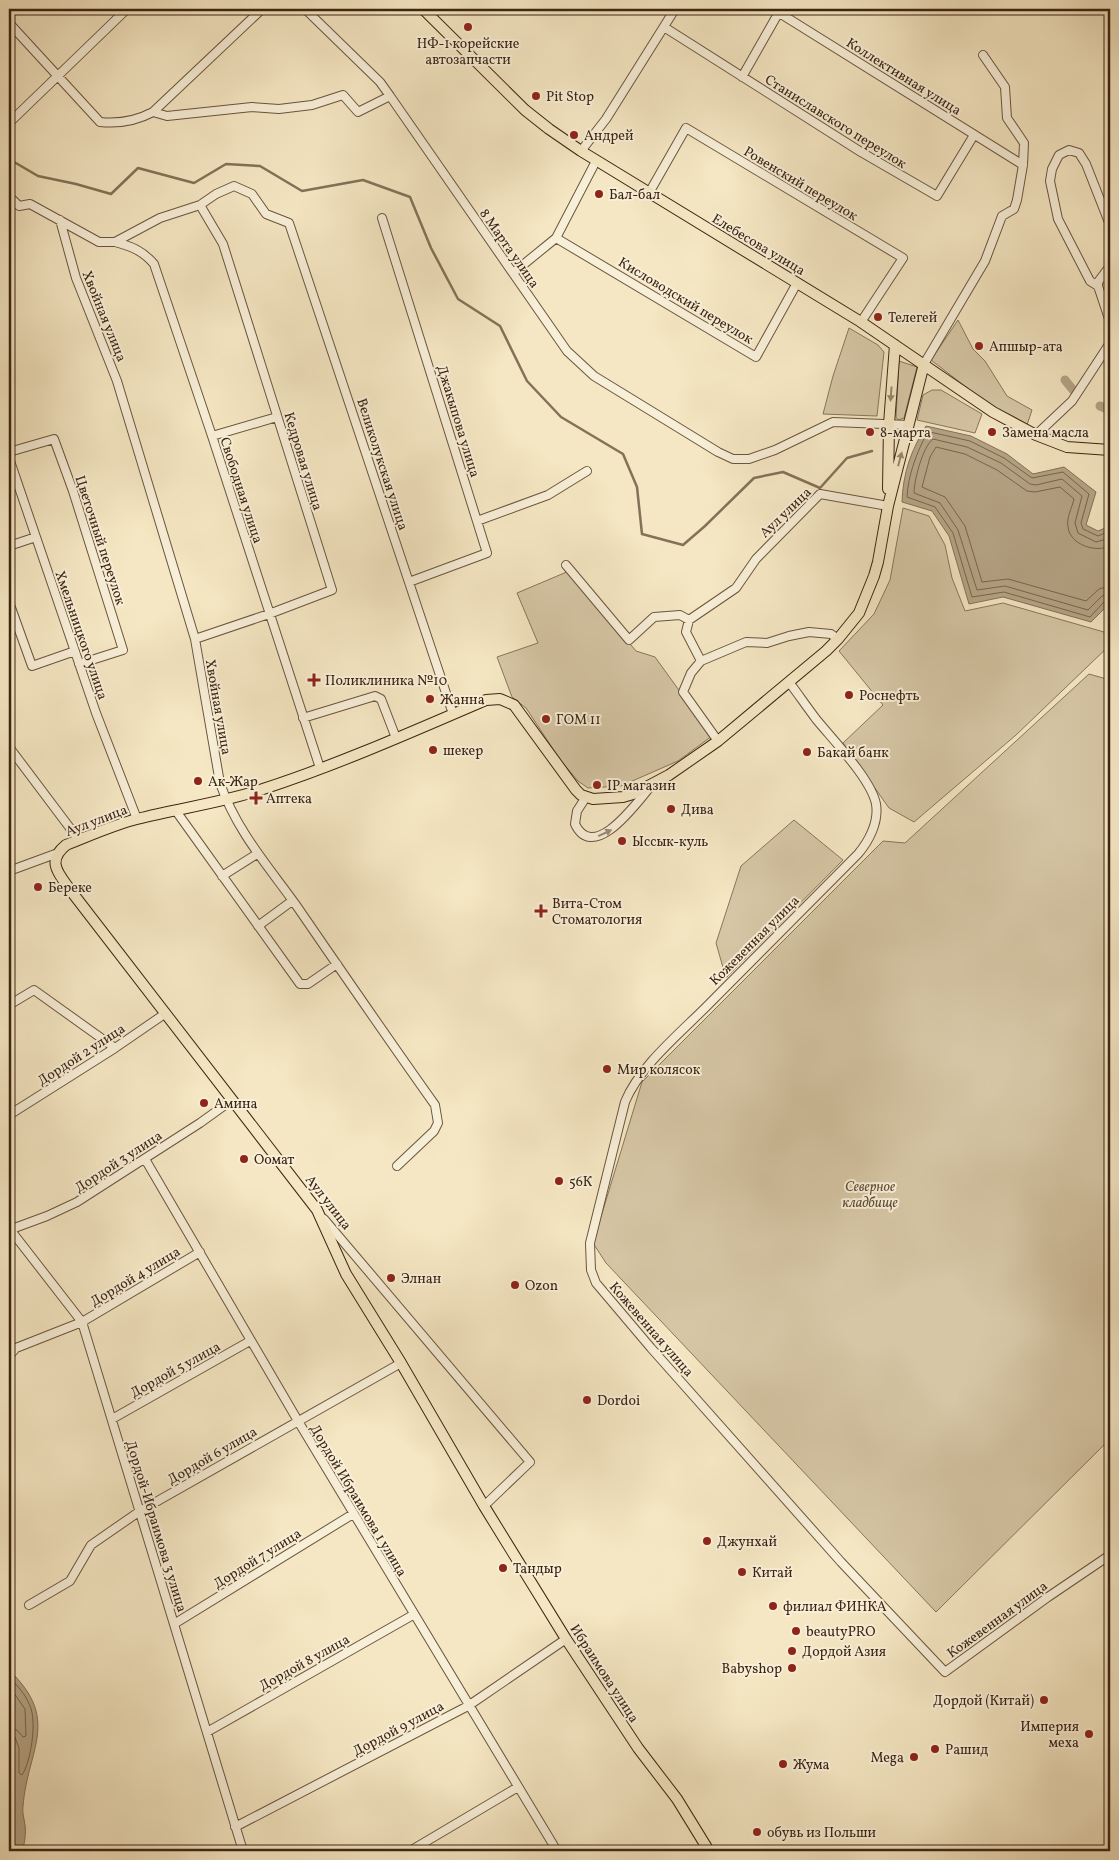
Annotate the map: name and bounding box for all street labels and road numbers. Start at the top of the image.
street label: Коллективная улица [842,34,964,120]
street label: Станиславского переулок [761,71,910,174]
street label: Ровенский переулок [740,143,861,226]
street label: 8 Марта улица [474,205,543,292]
street label: Елебесова улица [708,210,809,281]
street label: Кисловодский переулок [614,253,757,349]
street label: Хвойная улица [77,268,131,365]
street label: Джакыпова улица [431,363,484,480]
street label: Великолукская улица [351,396,412,533]
street label: Кедровая улица [279,410,327,513]
street label: Свободная улица [214,435,267,546]
street label: Цветочный переулок [70,473,130,608]
street label: Аул улица [756,484,816,543]
street label: Хмельницкого улица [50,568,112,703]
street label: Хвойная улица [200,658,235,756]
street label: Аул улица [63,801,130,842]
street label: Кожевенная улица [706,892,804,990]
street label: Дордой 2 улица [34,1020,129,1091]
street label: Дордой 3 улица [71,1127,166,1198]
street label: Аул улица [300,1171,355,1234]
street label: Дордой 4 улица [87,1243,184,1312]
street label: Кожевенная улица [604,1278,697,1382]
street label: Дордой 5 улица [127,1338,224,1403]
street label: Дордой Ибраимова 1 улица [305,1421,411,1580]
street label: Дордой 6 улица [164,1423,261,1490]
street label: Дордой-Ибраимова 3 улица [120,1438,191,1615]
street label: Дордой 7 улица [210,1525,305,1594]
street label: Кожевенная улица [944,1577,1052,1663]
street label: Ибраимова улица [565,1621,643,1727]
street label: Дордой 8 улица [256,1631,353,1696]
street label: Дордой 9 улица [350,1697,448,1761]

